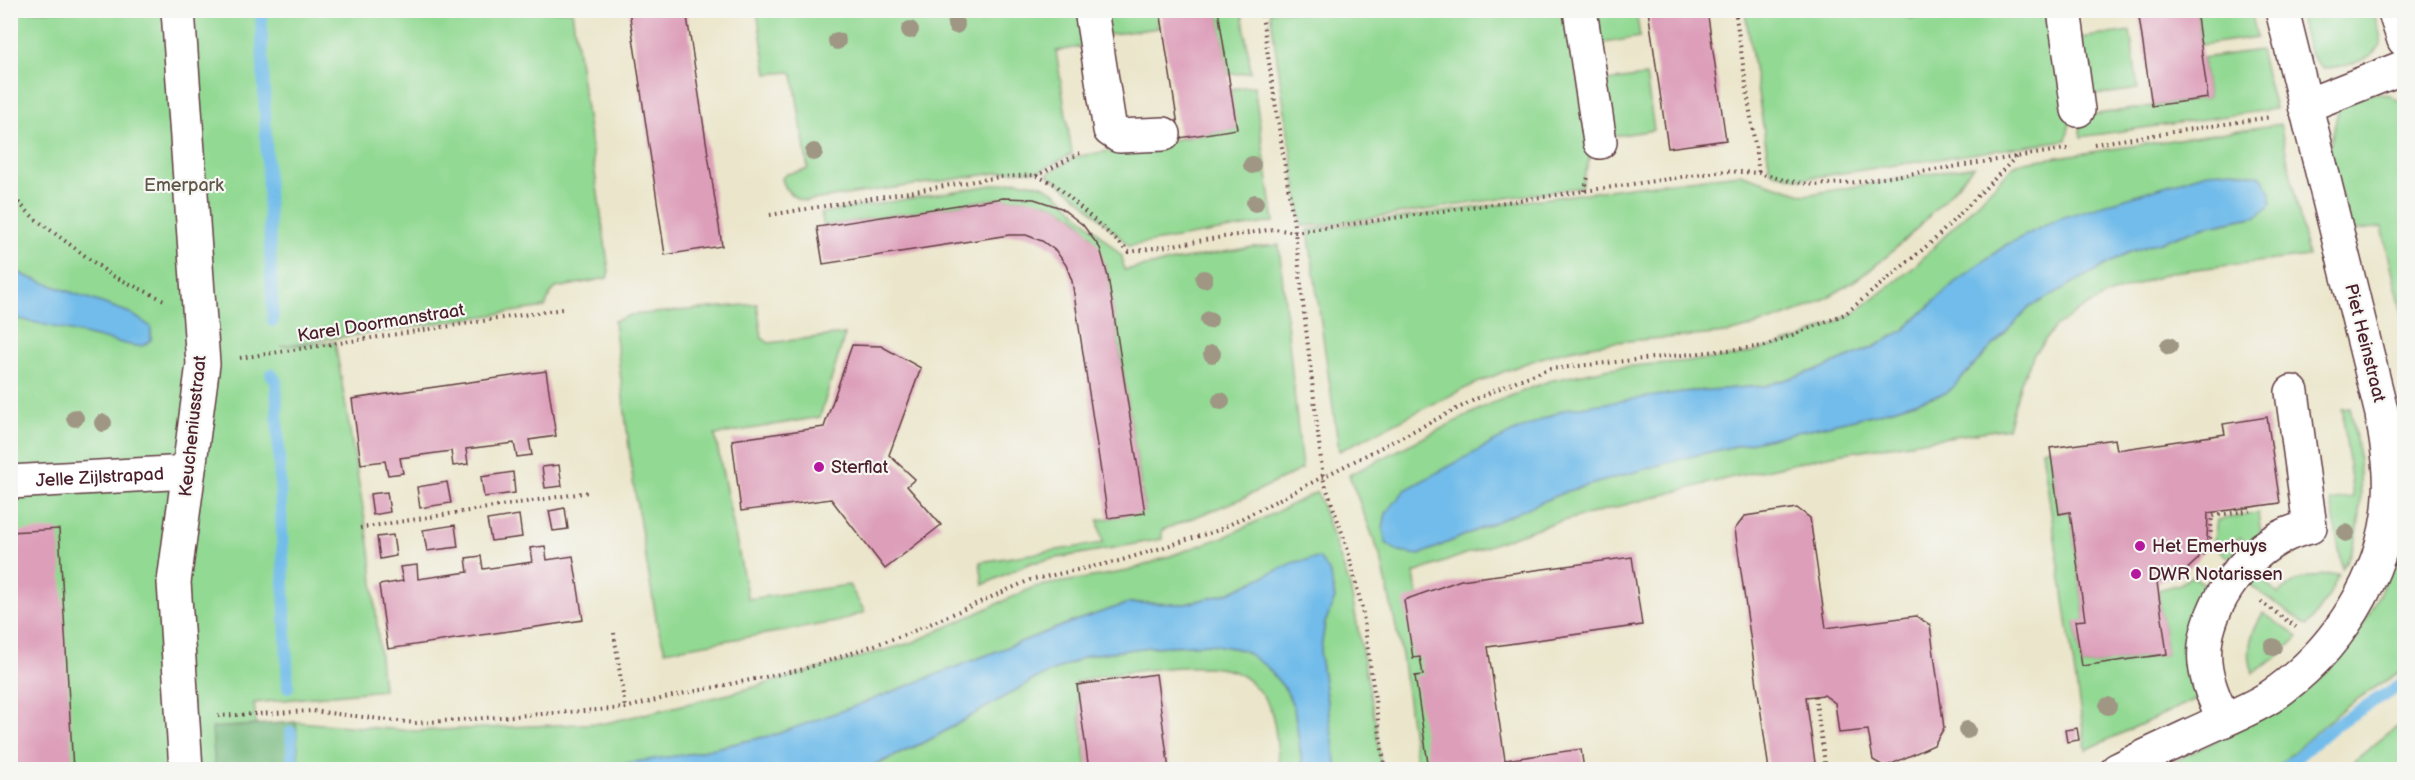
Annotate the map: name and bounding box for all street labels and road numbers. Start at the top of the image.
street label: Piet Heinstraat [2340,282,2390,405]
street label: Karel Doormanstraat [296,299,466,347]
street label: Keucheniusstraat [175,354,211,498]
street label: Jelle Zijlstrapad [35,463,165,491]

